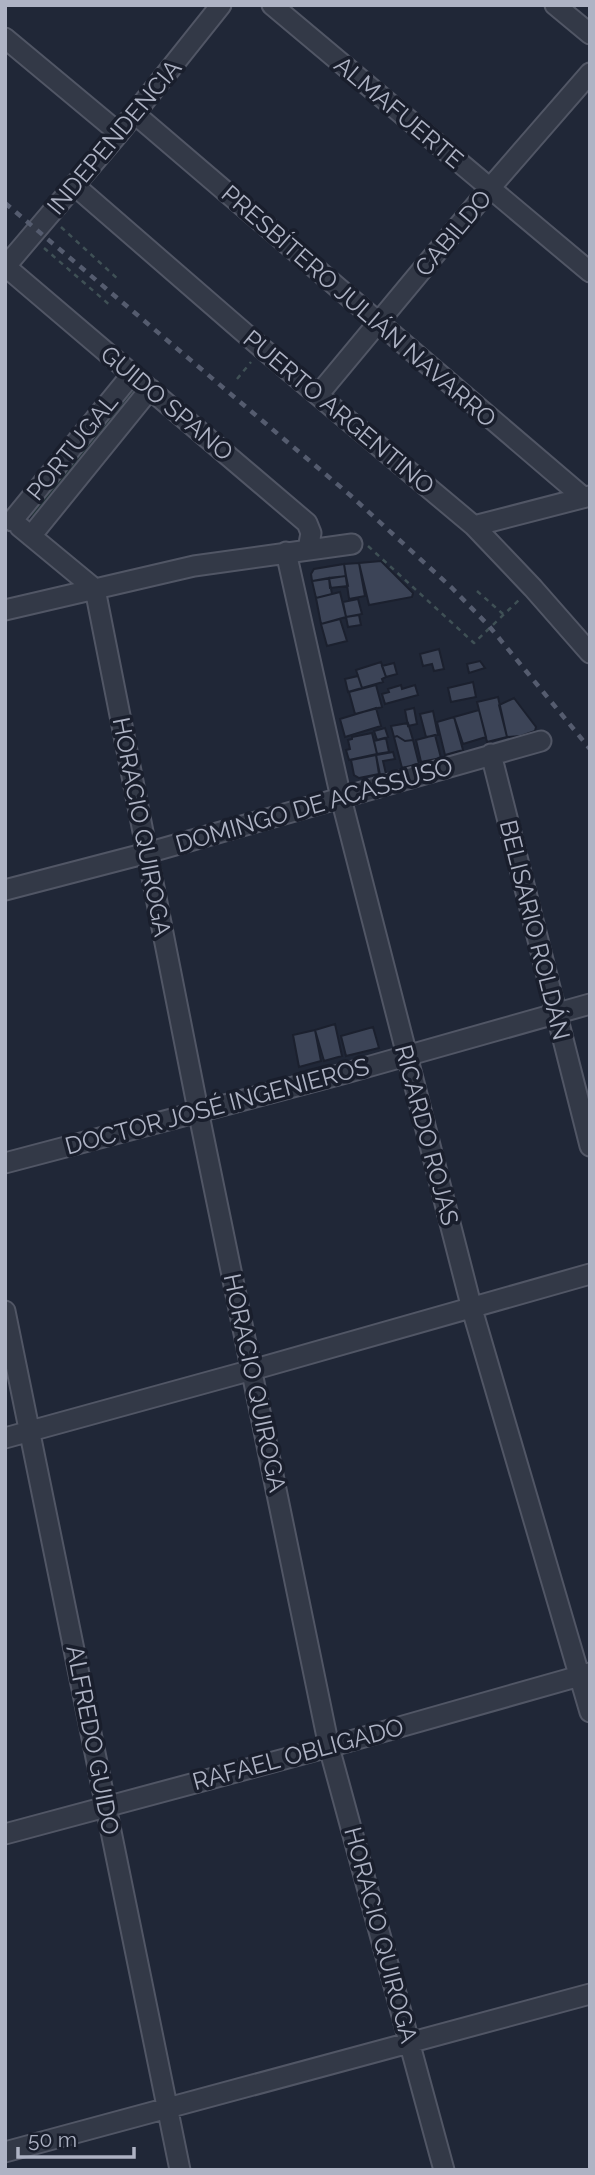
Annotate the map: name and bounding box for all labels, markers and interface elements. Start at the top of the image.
street label: ALMAFUERTE [329,50,469,174]
street label: INDEPENDENCIA [41,54,187,220]
street label: PRESBÍTERO JULIÁN NAVARRO [216,179,502,433]
street label: CABILDO [409,184,497,282]
street label: PUERTO ARGENTINO [238,324,440,500]
street label: GUIDO SPANO [95,339,239,467]
street label: PORTUGAL [20,388,124,506]
street label: HORACIO QUIROGA [107,715,177,939]
street label: DOMINGO DE ACASSUSO [172,752,456,858]
street label: BELISARIO ROLDÁN [494,817,576,1043]
street label: RICARDO ROJAS [389,1042,465,1228]
street label: DOCTOR JOSÉ INGENIEROS [62,1051,372,1161]
street label: HORACIO QUIROGA [218,1271,292,1495]
street label: ALFREDO GUIDO [60,1643,126,1837]
street label: RAFAEL OBLIGADO [189,1712,407,1796]
street label: HORACIO QUIROGA [338,1824,424,2046]
scale bar [18,2116,133,2160]
text: 50 m [28,2127,77,2152]

